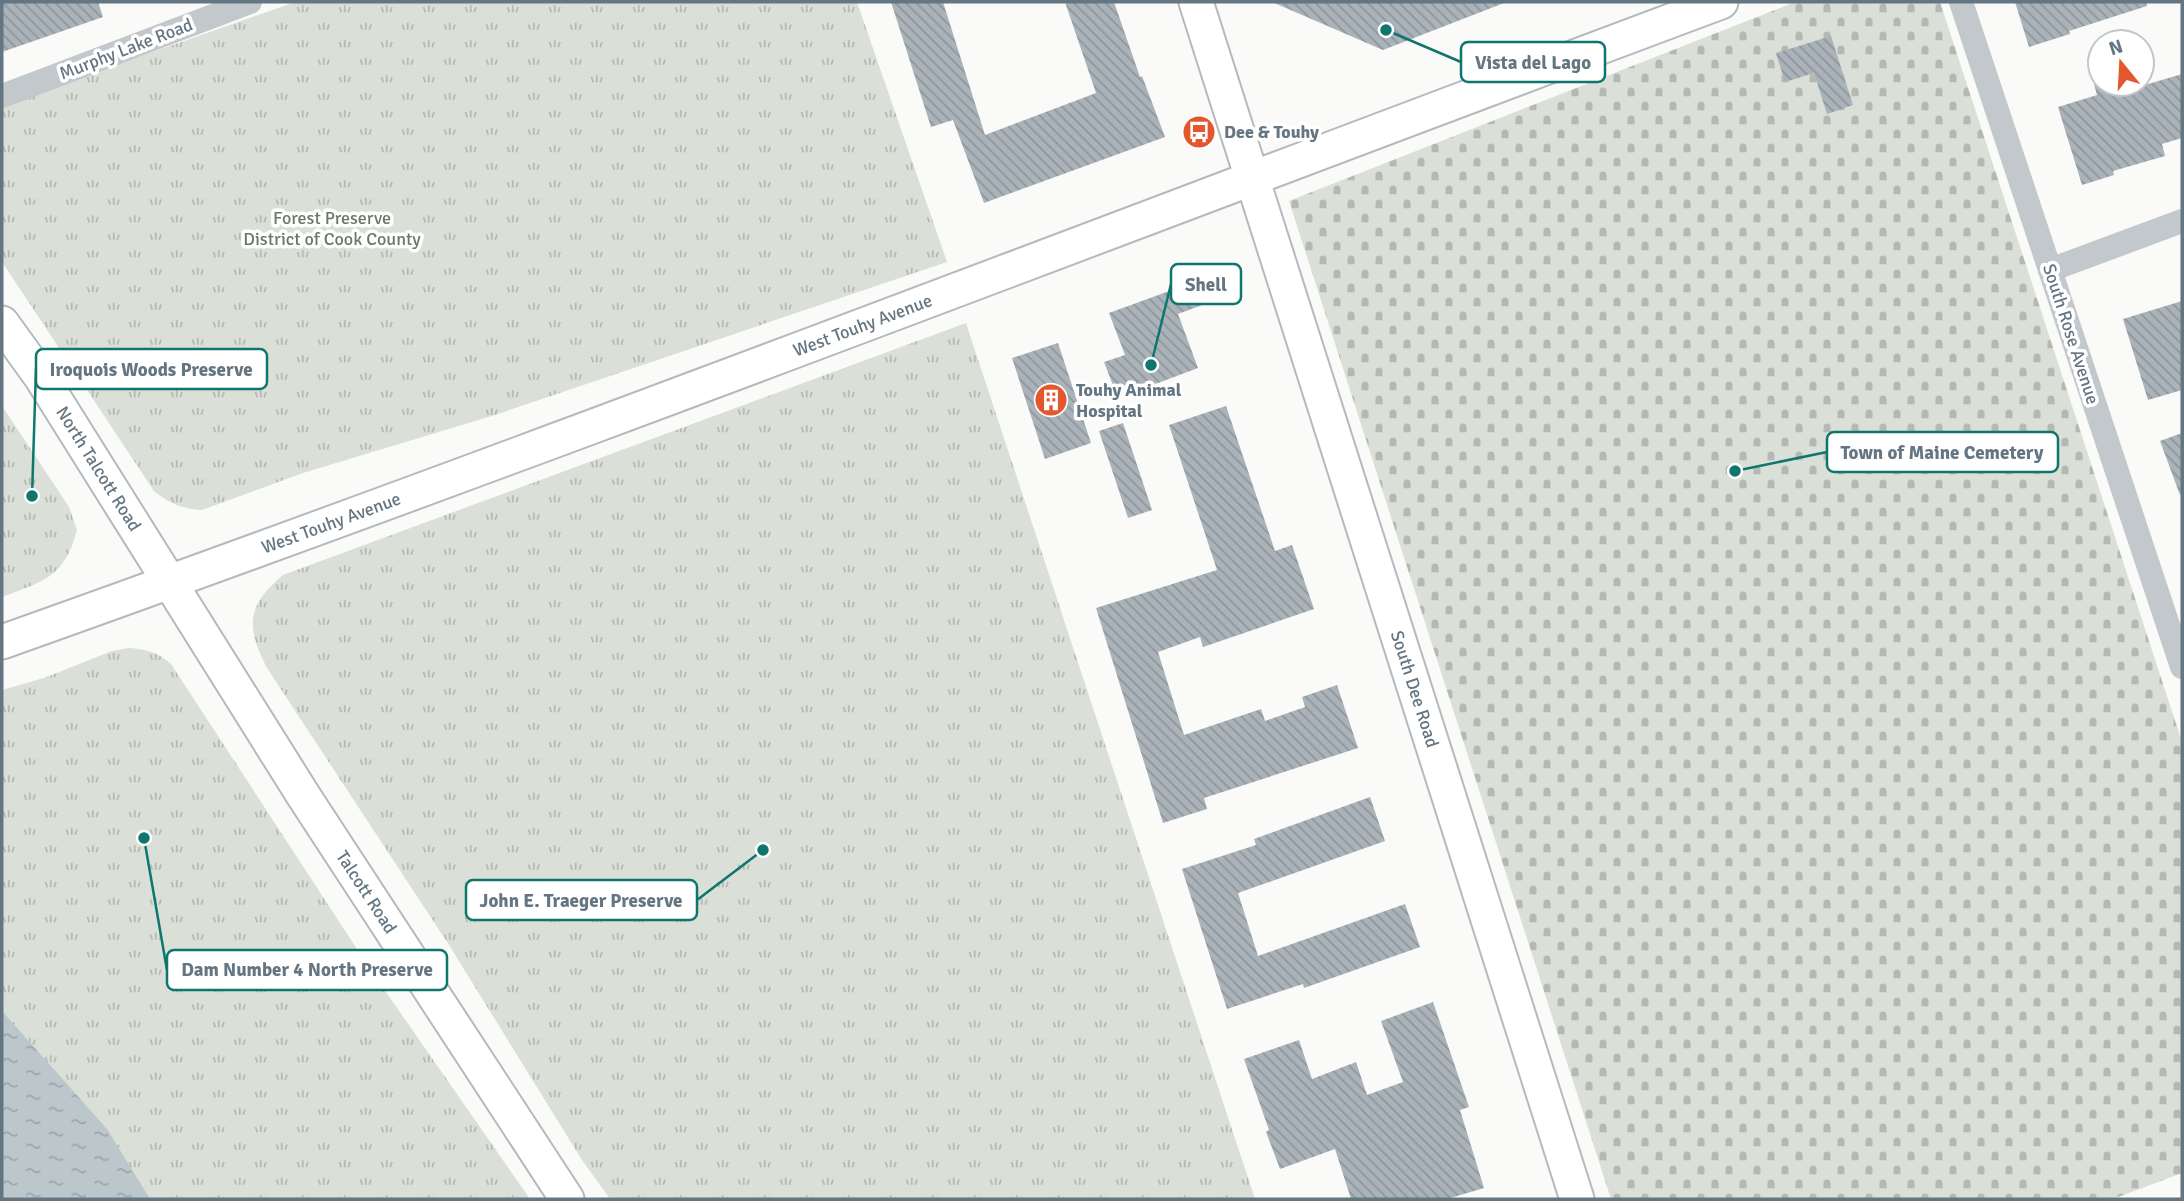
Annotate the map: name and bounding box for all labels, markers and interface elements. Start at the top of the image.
street label: Murphy Lake Road [56,13,196,85]
north arrow [2086,28,2156,98]
text: N [2106,34,2126,61]
callout: Vista del Lago [1461,42,1605,82]
text: Vista del Lago [1475,51,1591,75]
bus stop icon: Dee & Touhy [1180,113,1218,151]
place label: Dee & Touhy [1224,121,1319,143]
park label: Forest Preserve District of Cook County [243,207,421,250]
street label: South Rose Avenue [2038,261,2104,407]
callout: Shell [1171,264,1241,304]
text: Shell [1185,273,1227,297]
street label: West Touhy Avenue [790,289,935,361]
callout: Iroquois Woods Preserve [36,349,267,389]
text: Iroquois Woods Preserve [49,358,253,382]
place label: Touhy Animal Hospital [1076,379,1182,422]
building icon: Touhy Animal Hospital [1032,381,1070,419]
street label: North Talcott Road [51,402,146,535]
callout: Town of Maine Cemetery [1827,432,2058,472]
text: Town of Maine Cemetery [1841,441,2044,465]
street label: West Touhy Avenue [259,487,404,559]
street label: South Dee Road [1386,628,1444,750]
street label: Talcott Road [331,847,402,938]
callout: John E. Traeger Preserve [466,880,697,920]
text: John E. Traeger Preserve [480,889,683,913]
callout: Dam Number 4 North Preserve [167,950,447,990]
text: Dam Number 4 North Preserve [181,958,433,982]

